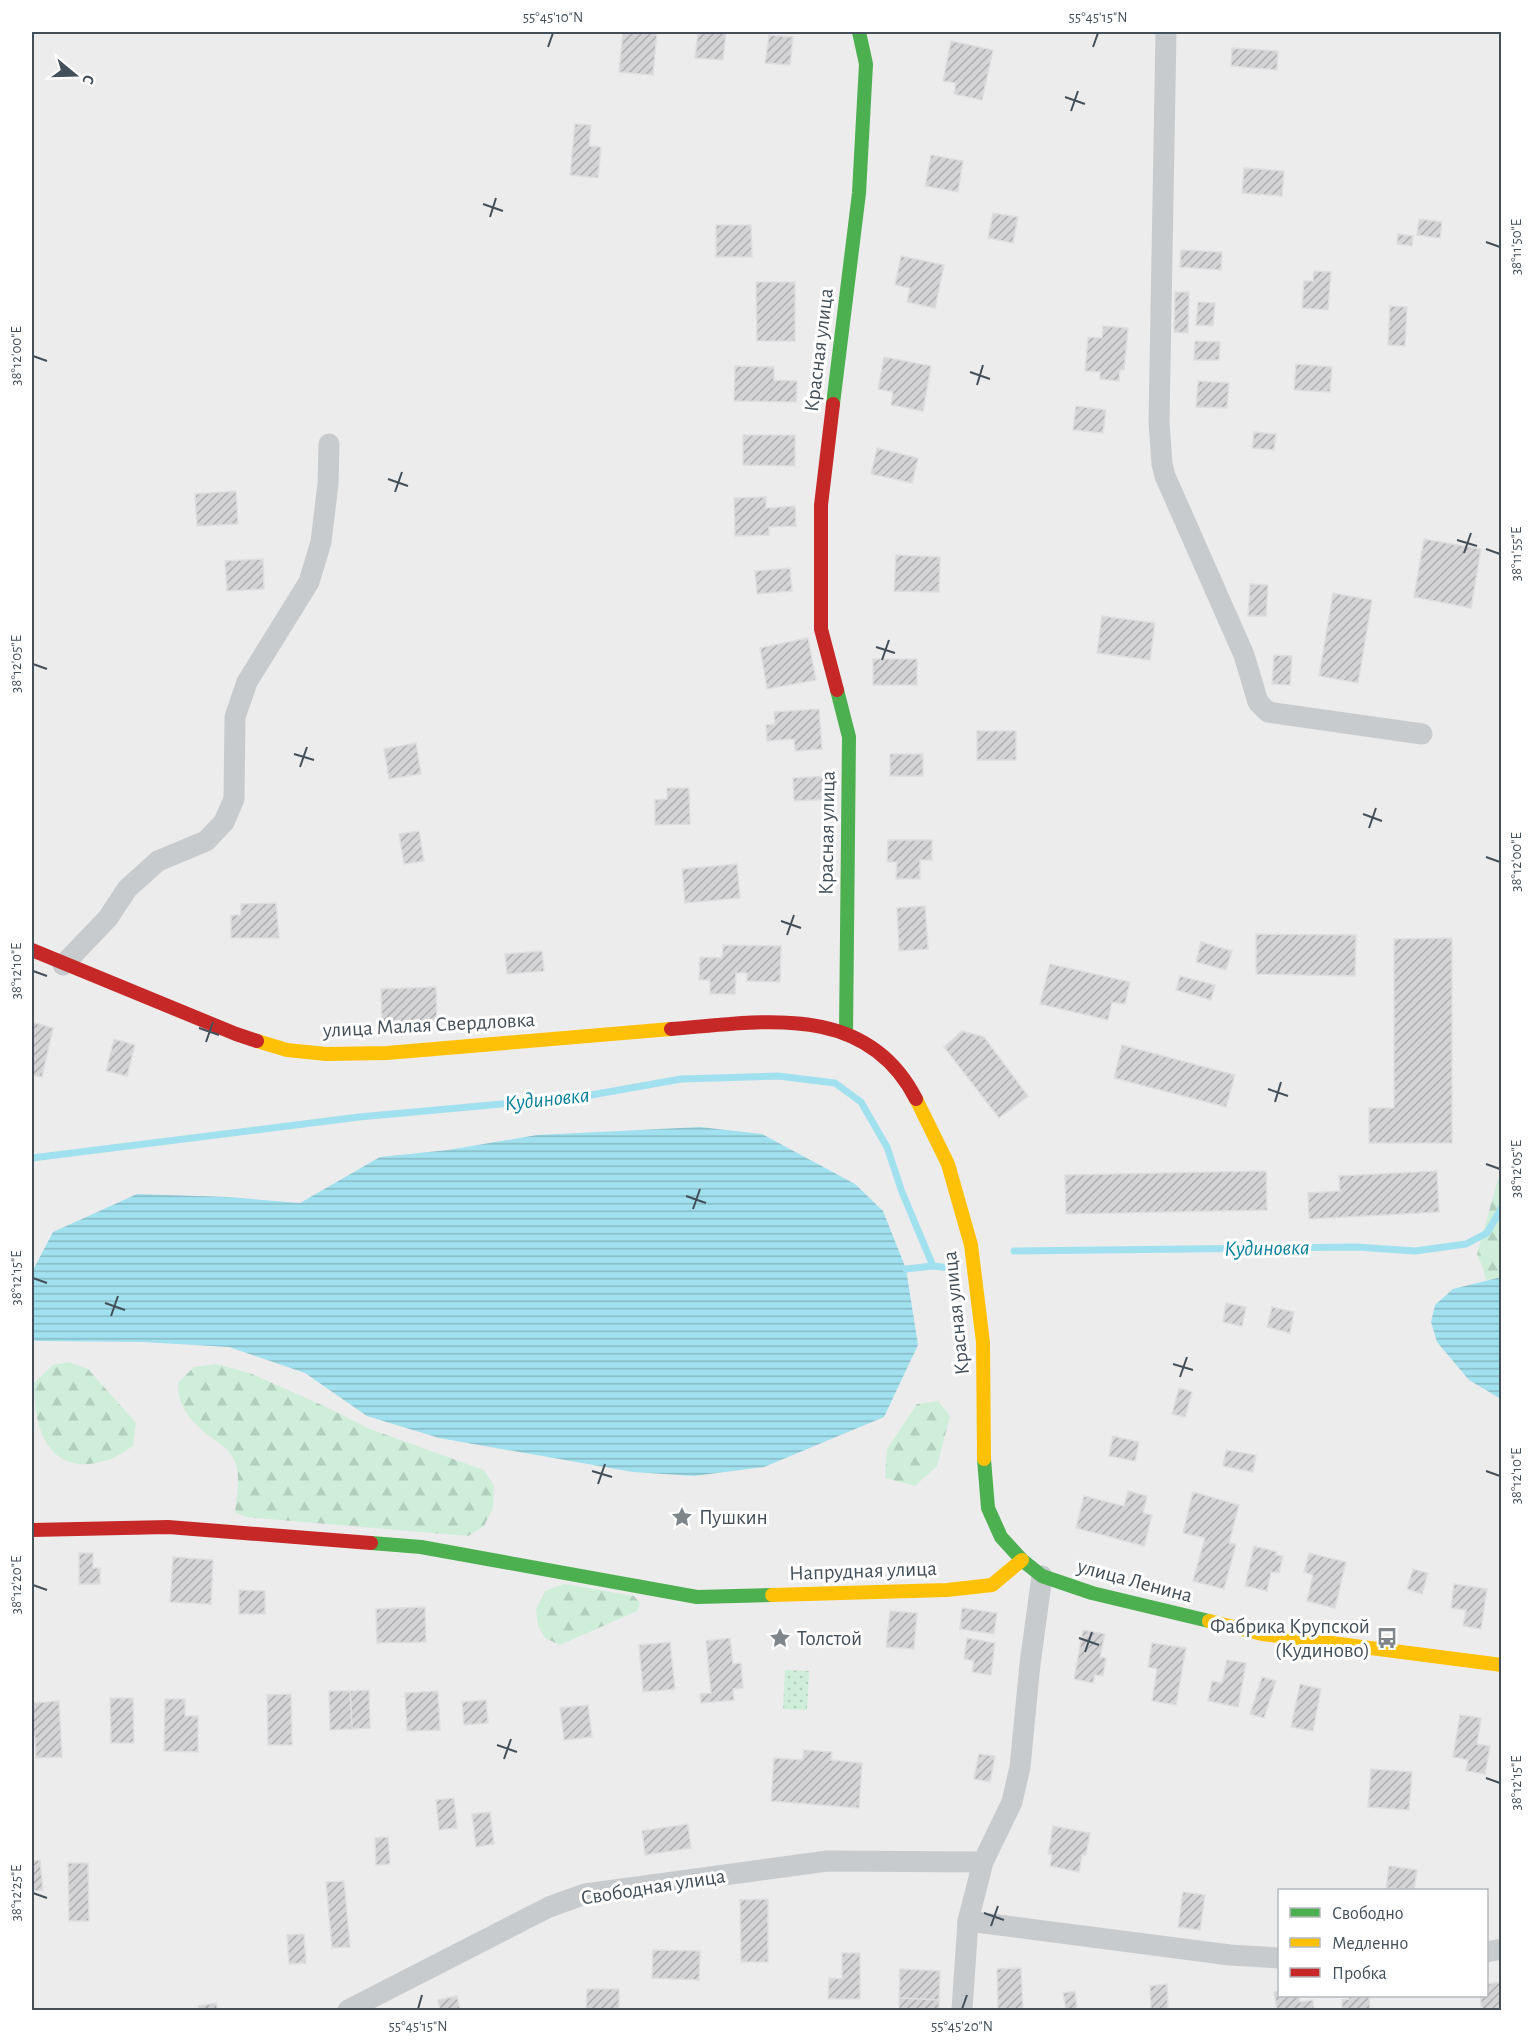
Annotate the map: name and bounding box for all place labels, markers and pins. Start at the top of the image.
place icon: Пушкин [670,1505,694,1529]
place label: Пушкин [699,1507,768,1528]
place label: Фабрика Крупской (Кудиново) [1210,1616,1370,1661]
place icon: Толстой [768,1626,792,1650]
bus stop icon: Фабрика Крупской (Кудиново) [1375,1626,1399,1650]
place label: Толстой [797,1628,862,1649]

